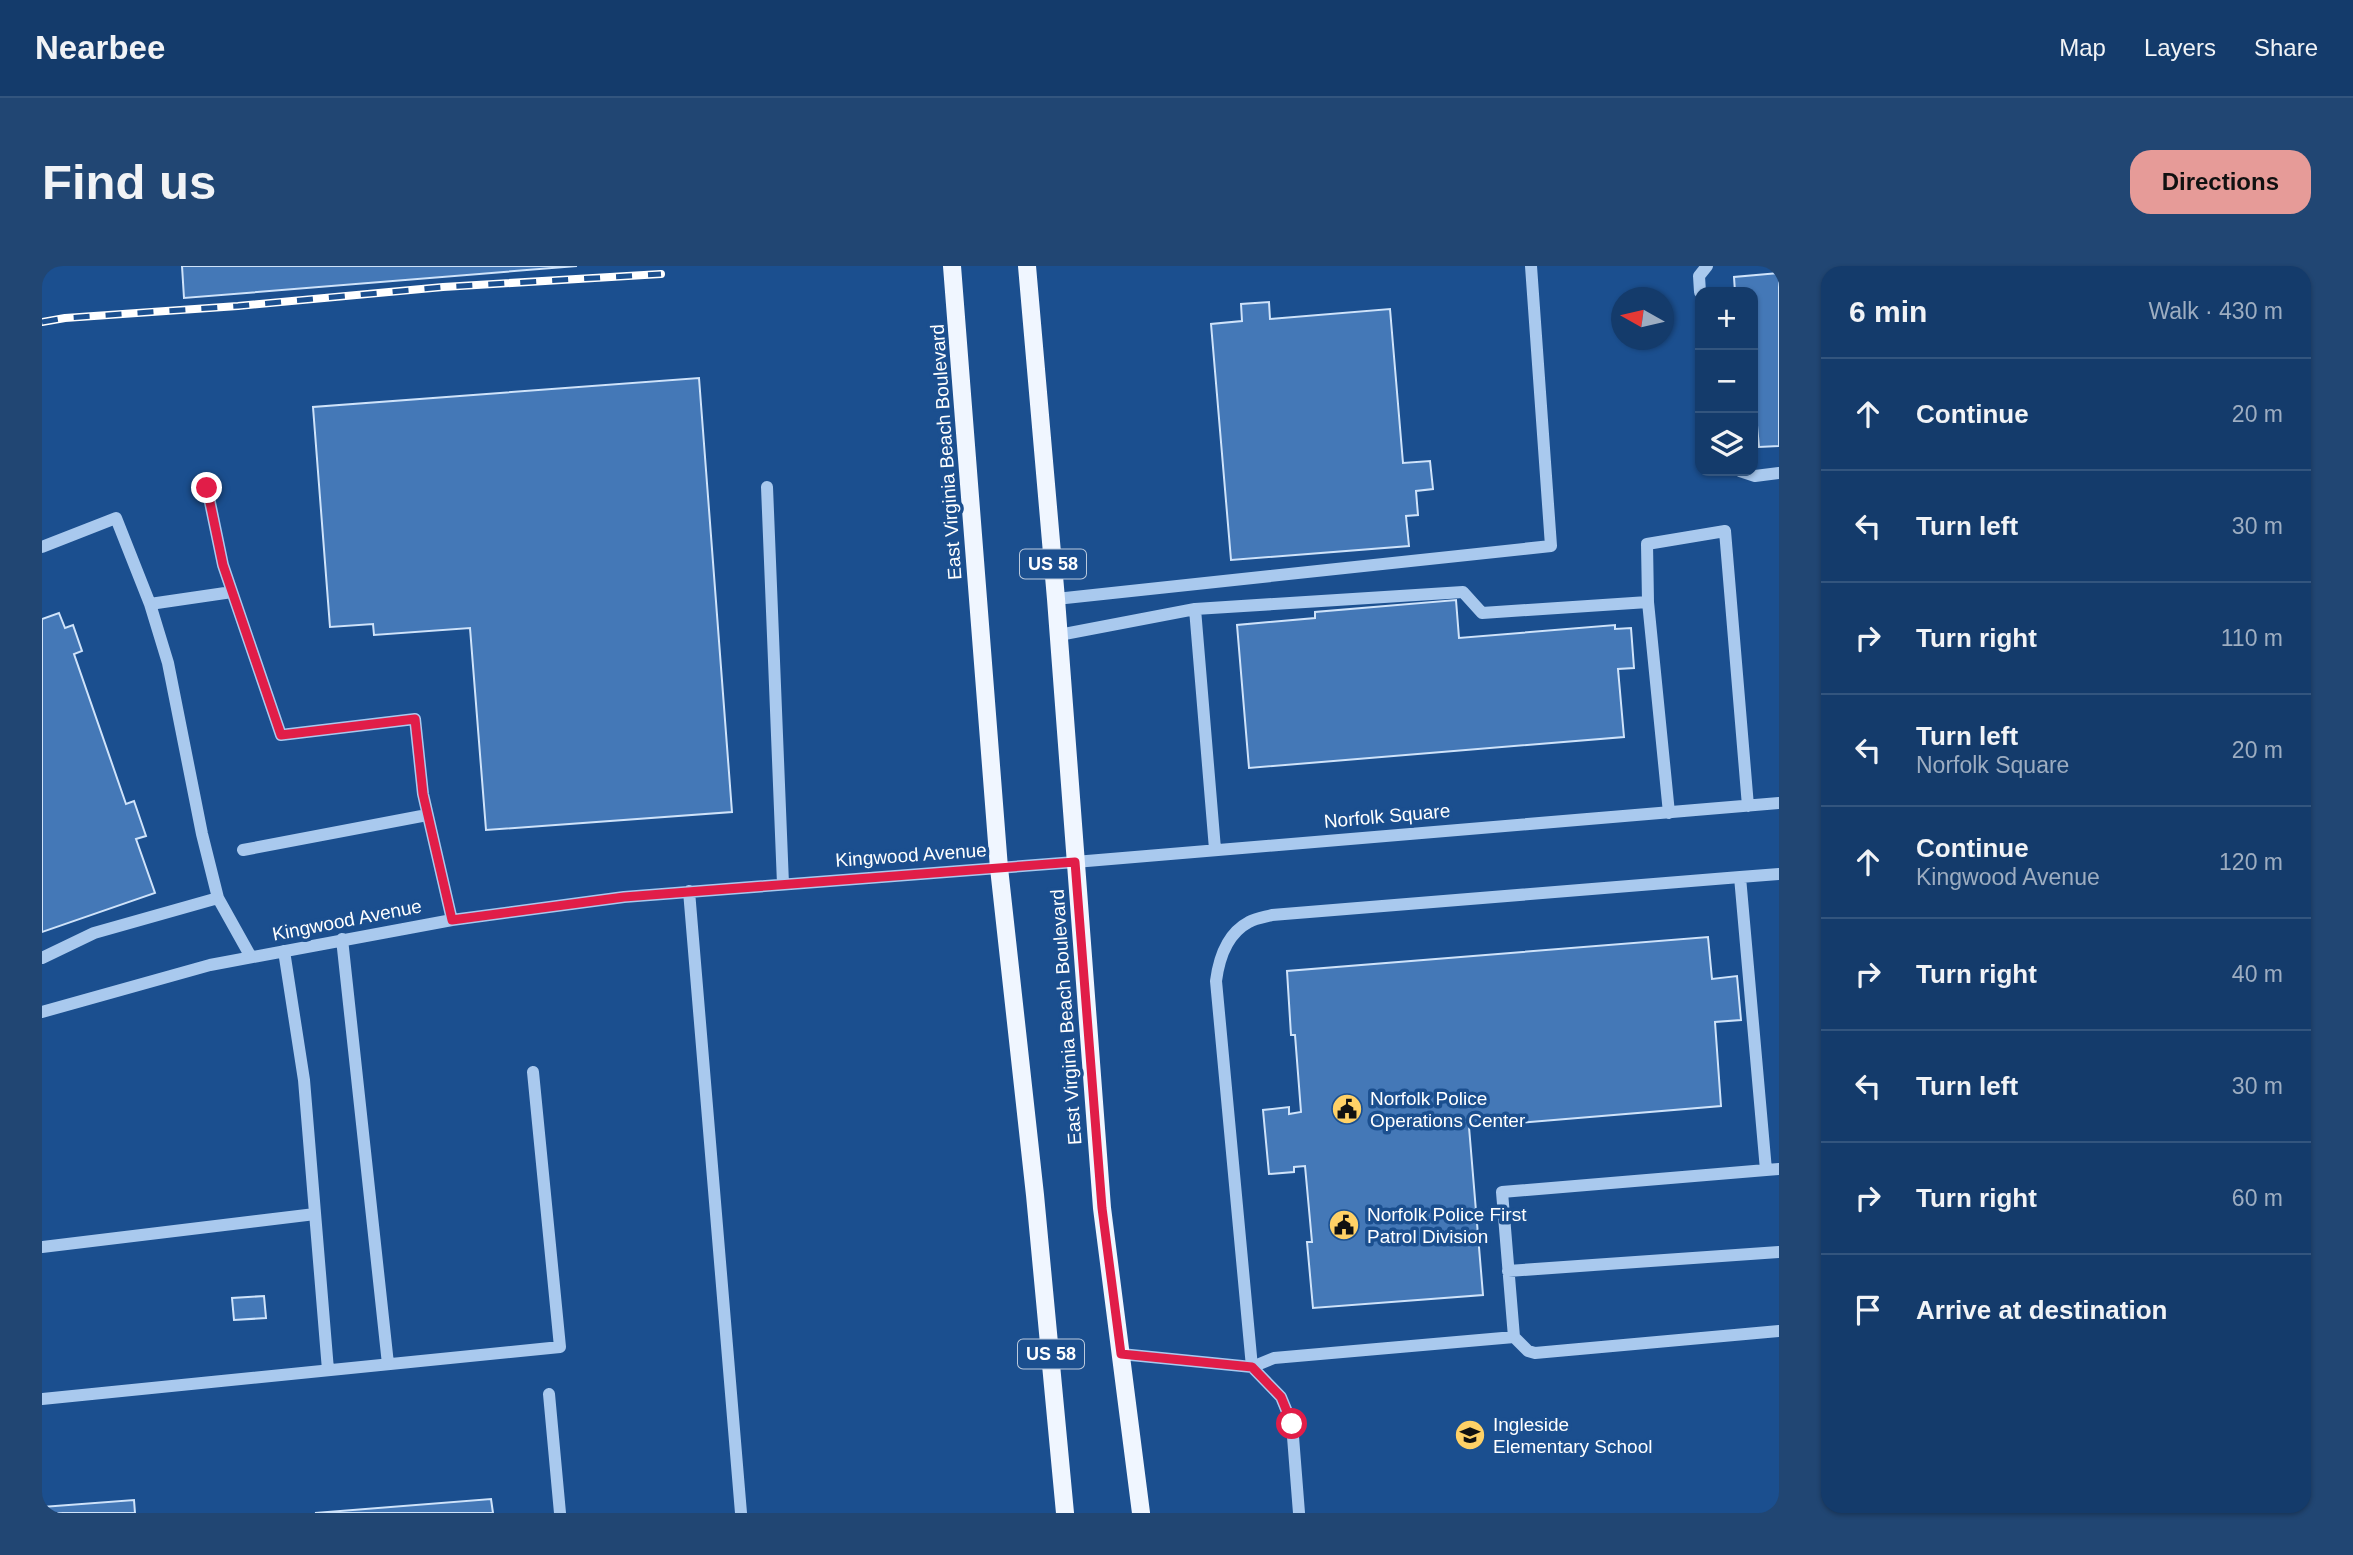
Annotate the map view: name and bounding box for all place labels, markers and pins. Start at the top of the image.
place label: Norfolk Police Operations Center [1370,1088,1526,1131]
public building icon: Norfolk Police Operations Center [1330,1092,1364,1126]
place label: Norfolk Police First Patrol Division [1367,1204,1527,1247]
public building icon: Norfolk Police First Patrol Division [1327,1208,1361,1242]
place label: Ingleside Elementary School [1493,1414,1652,1457]
school or university icon: Ingleside Elementary School [1453,1418,1487,1452]

